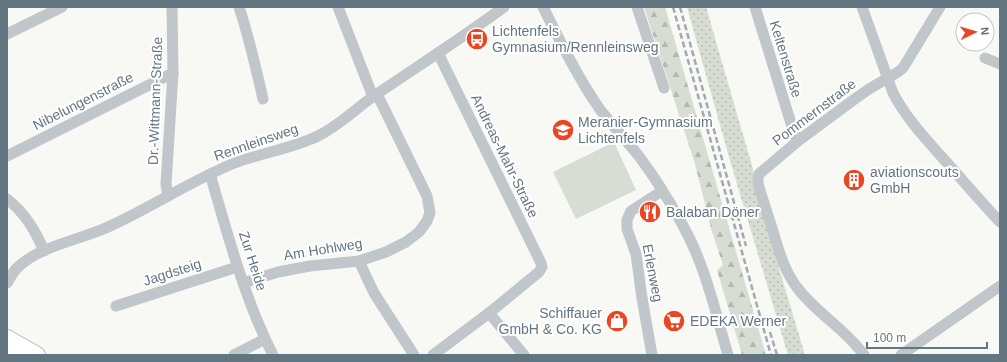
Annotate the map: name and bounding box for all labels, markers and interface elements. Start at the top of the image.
north arrow [955,12,995,52]
street label: Keltenstraße [767,19,805,99]
place label: Lichtenfels Gymnasium/Rennleinsweg [492,23,659,55]
bus stop icon: Lichtenfels Gymnasium/Rennleinsweg [464,26,490,52]
text: N [979,27,991,36]
street label: Dr.-Wittmann-Straße [145,36,165,165]
street label: Nibelungenstraße [30,69,136,133]
street label: Pommernstraße [769,75,859,149]
street label: Andreas-Mahr-Straße [468,92,542,221]
place label: Meranier-Gymnasium Lichtenfels [578,114,713,146]
school or university icon: Meranier-Gymnasium Lichtenfels [550,117,576,143]
street label: Rennleinsweg [212,120,300,164]
place label: aviationscouts GmbH [870,164,959,196]
building icon: aviationscouts GmbH [841,167,867,193]
restaurant icon: Balaban Döner [637,199,663,225]
place label: Balaban Döner [666,204,760,220]
street label: Zur Heide [236,229,270,293]
street label: Am Hohlweg [283,235,363,263]
street label: Erlenweg [640,243,666,303]
street label: Jagdsteig [141,255,203,289]
place label: Schiffauer GmbH & Co. KG [499,305,602,337]
shop icon: Schiffauer GmbH & Co. KG [604,308,630,334]
supermarket icon: EDEKA Werner [661,308,687,334]
place label: EDEKA Werner [690,313,787,329]
scale bar [867,324,987,350]
text: 100 m [873,331,906,345]

